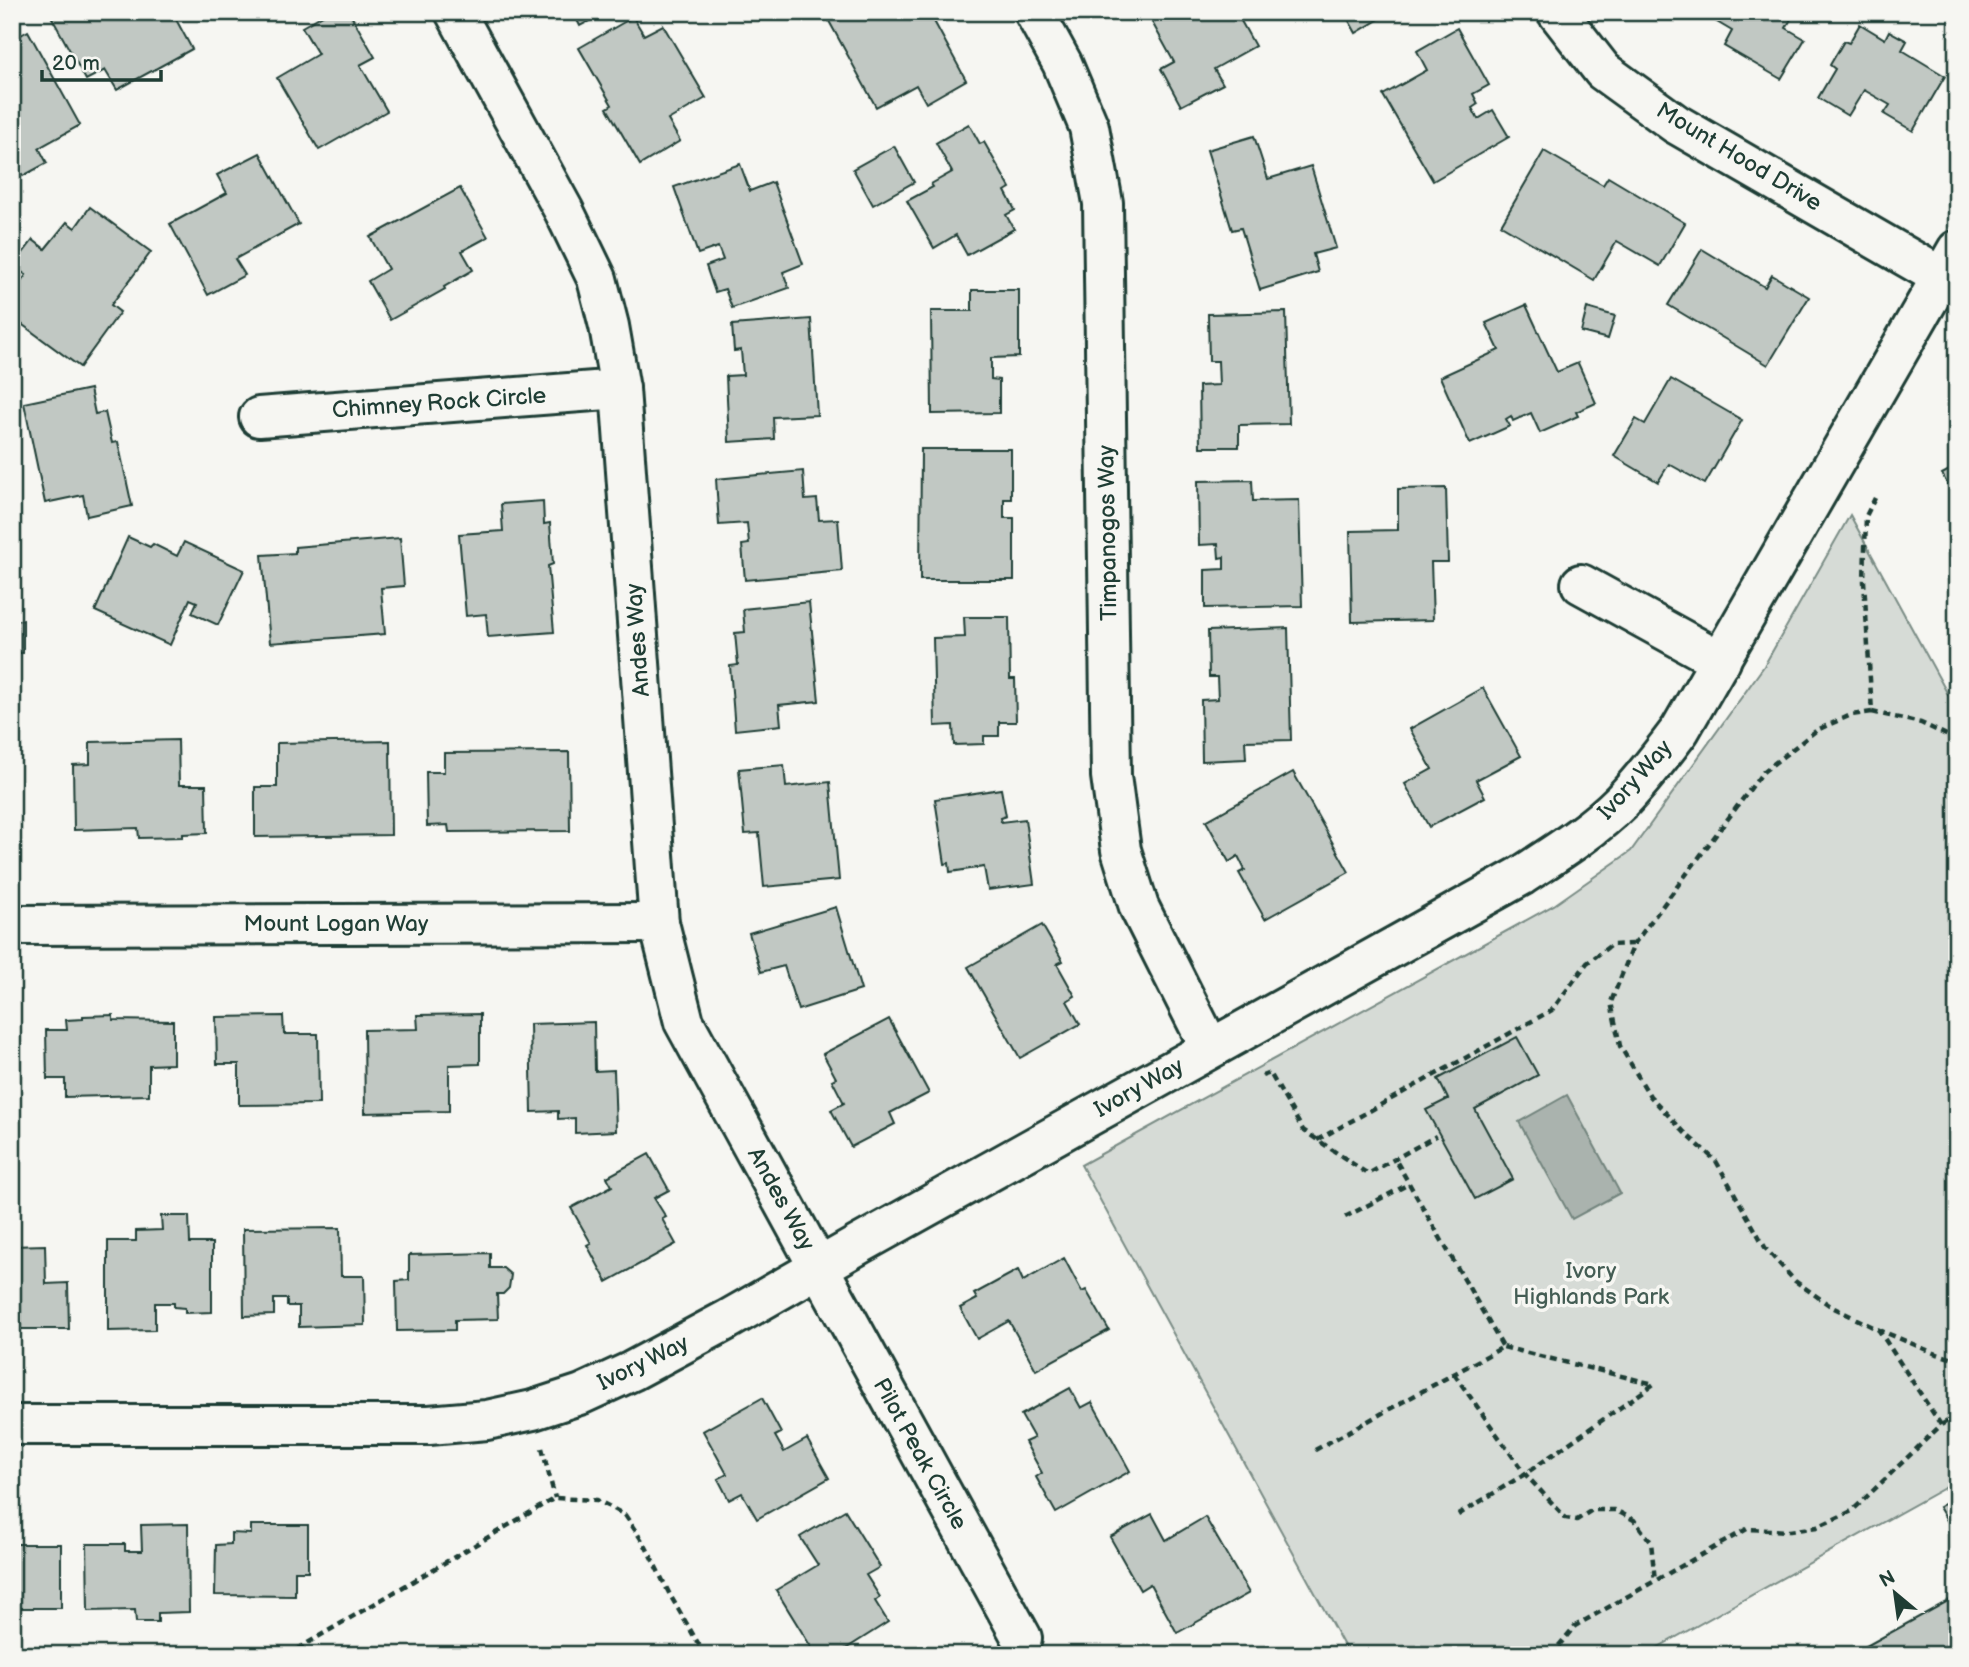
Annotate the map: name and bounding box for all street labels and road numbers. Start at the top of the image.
street label: Mount Hood Drive [1651,97,1827,217]
street label: Chimney Rock Circle [331,382,547,424]
street label: Timpanogos Way [1092,444,1124,621]
street label: Andes Way [620,582,656,698]
street label: Ivory Way [1592,734,1678,826]
street label: Mount Logan Way [243,910,429,938]
street label: Ivory Way [1089,1052,1189,1124]
street label: Andes Way [741,1143,821,1256]
street label: Ivory Way [593,1329,694,1397]
street label: Pilot Peak Circle [867,1373,973,1535]

